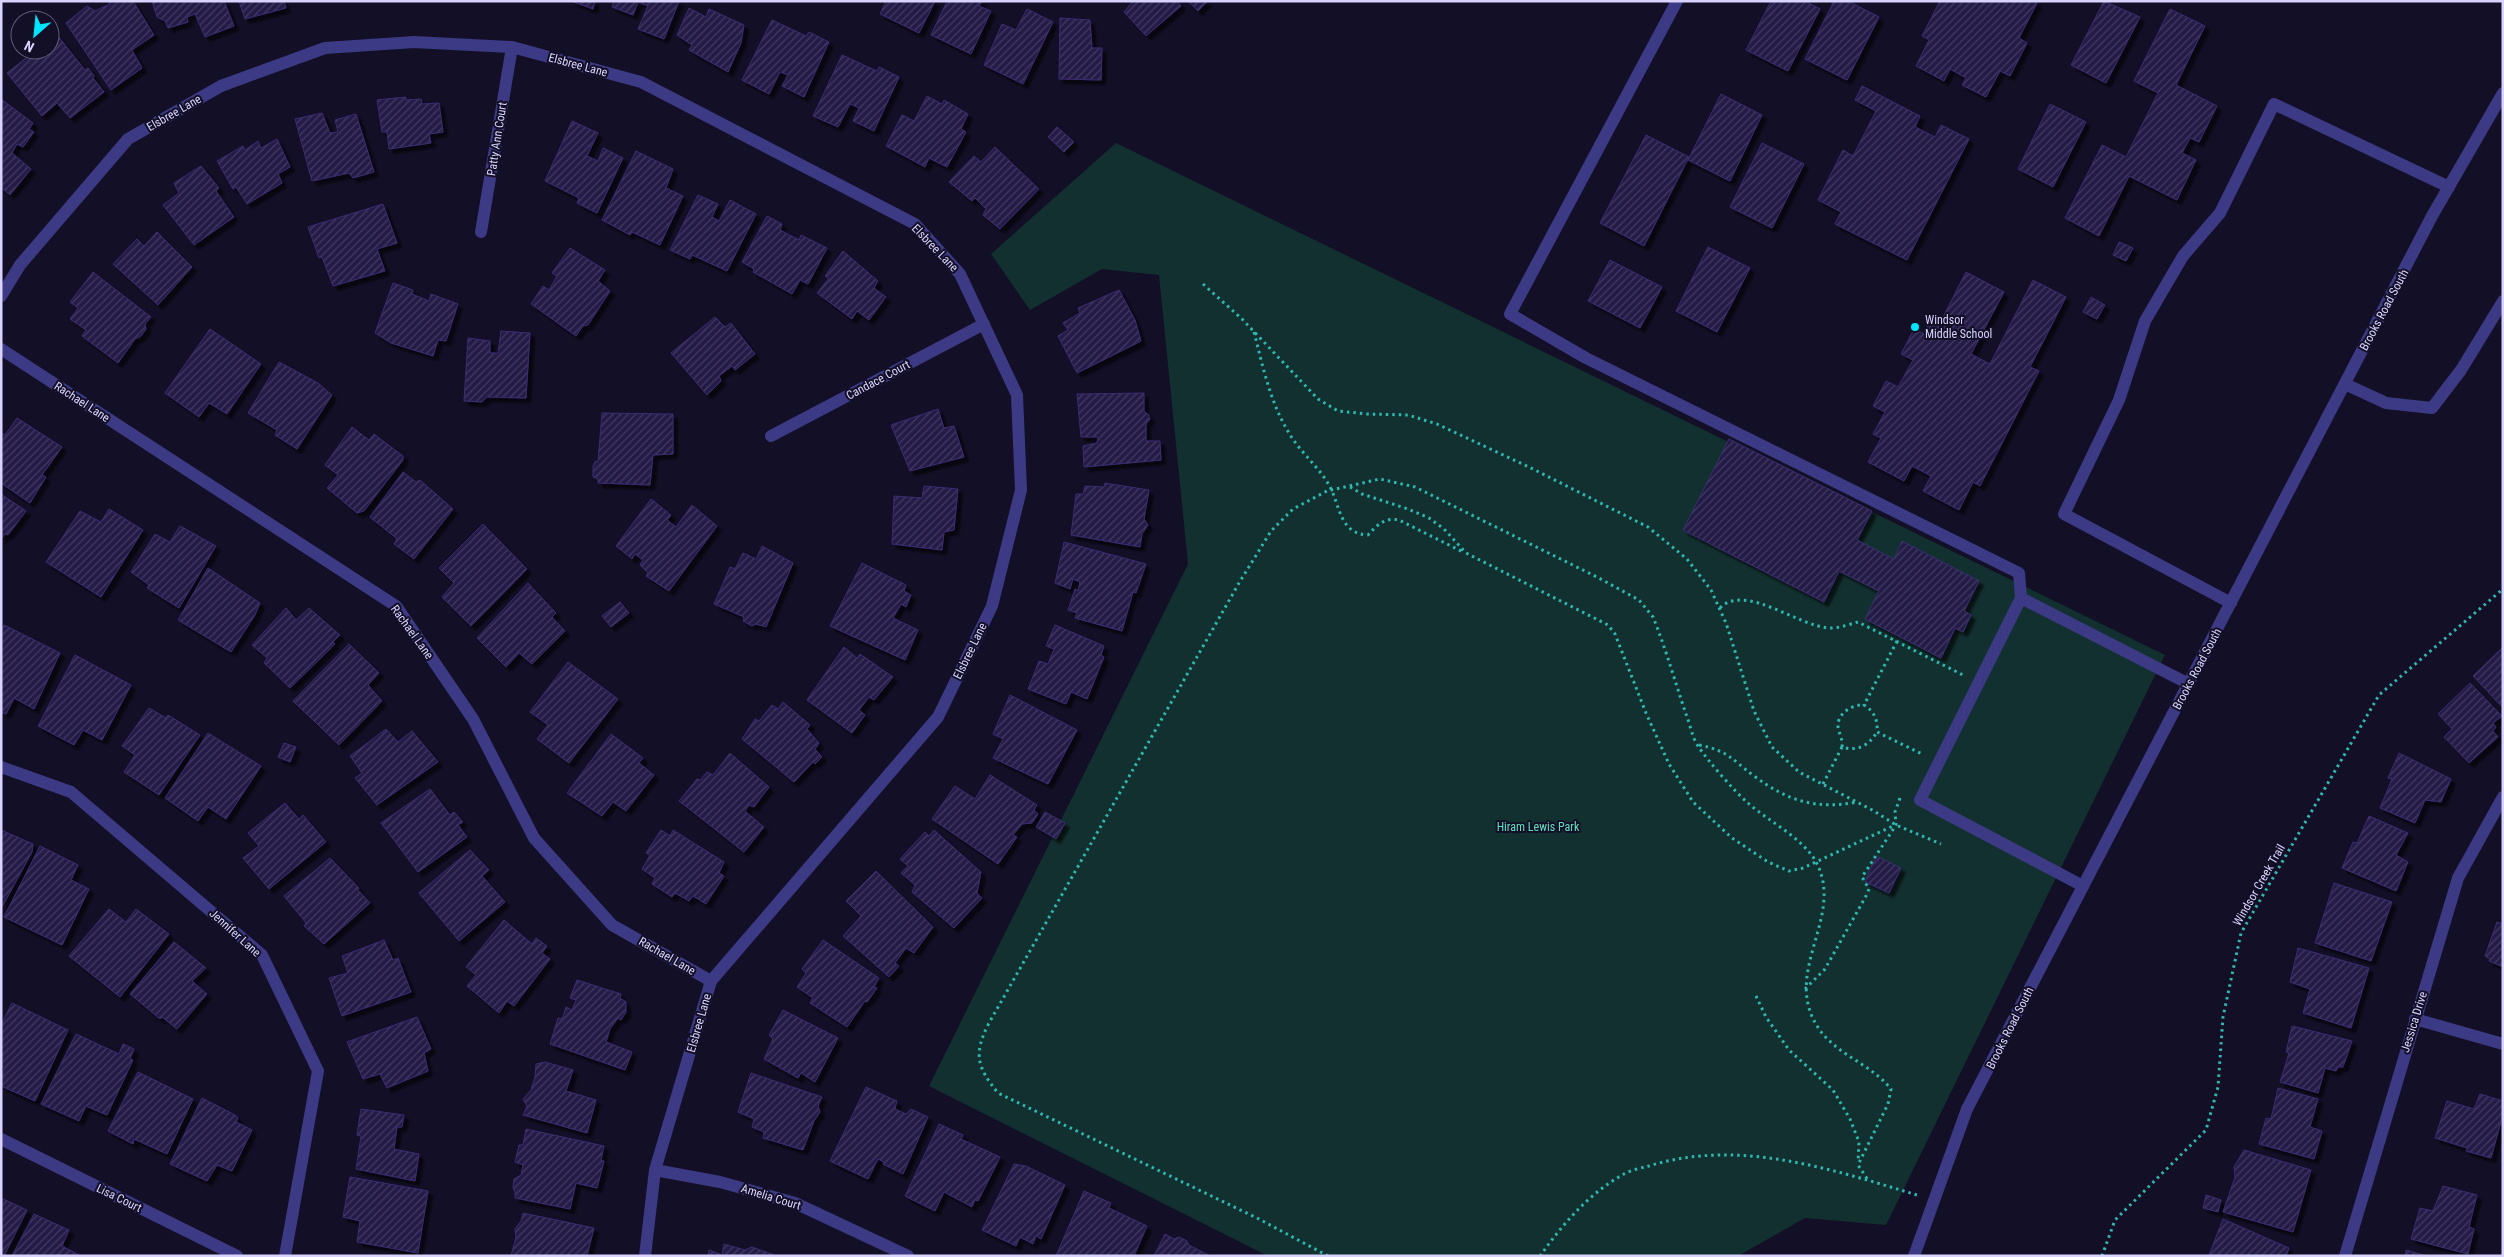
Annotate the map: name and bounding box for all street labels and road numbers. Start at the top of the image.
street label: Elsbree Lane [547,50,609,80]
street label: Elsbree Lane [144,92,204,134]
street label: Patty Ann Court [484,101,510,177]
street label: Elsbree Lane [909,221,961,275]
street label: Brooks Road South [2357,267,2411,353]
street label: Candace Court [844,357,913,403]
street label: Rachael Lane [52,379,113,425]
street label: Rachael Lane [388,602,436,662]
street label: Elsbree Lane [950,620,990,681]
street label: Brooks Road South [2170,626,2224,712]
street label: Windsor Creek Trail [2230,842,2288,928]
street label: Jennifer Lane [206,906,264,960]
street label: Rachael Lane [636,934,698,978]
street label: Brooks Road South [1983,985,2037,1071]
street label: Jessica Drive [2398,989,2430,1054]
street label: Elsbree Lane [684,992,714,1054]
street label: Lisa Court [94,1181,144,1215]
street label: Amelia Court [739,1181,803,1213]

